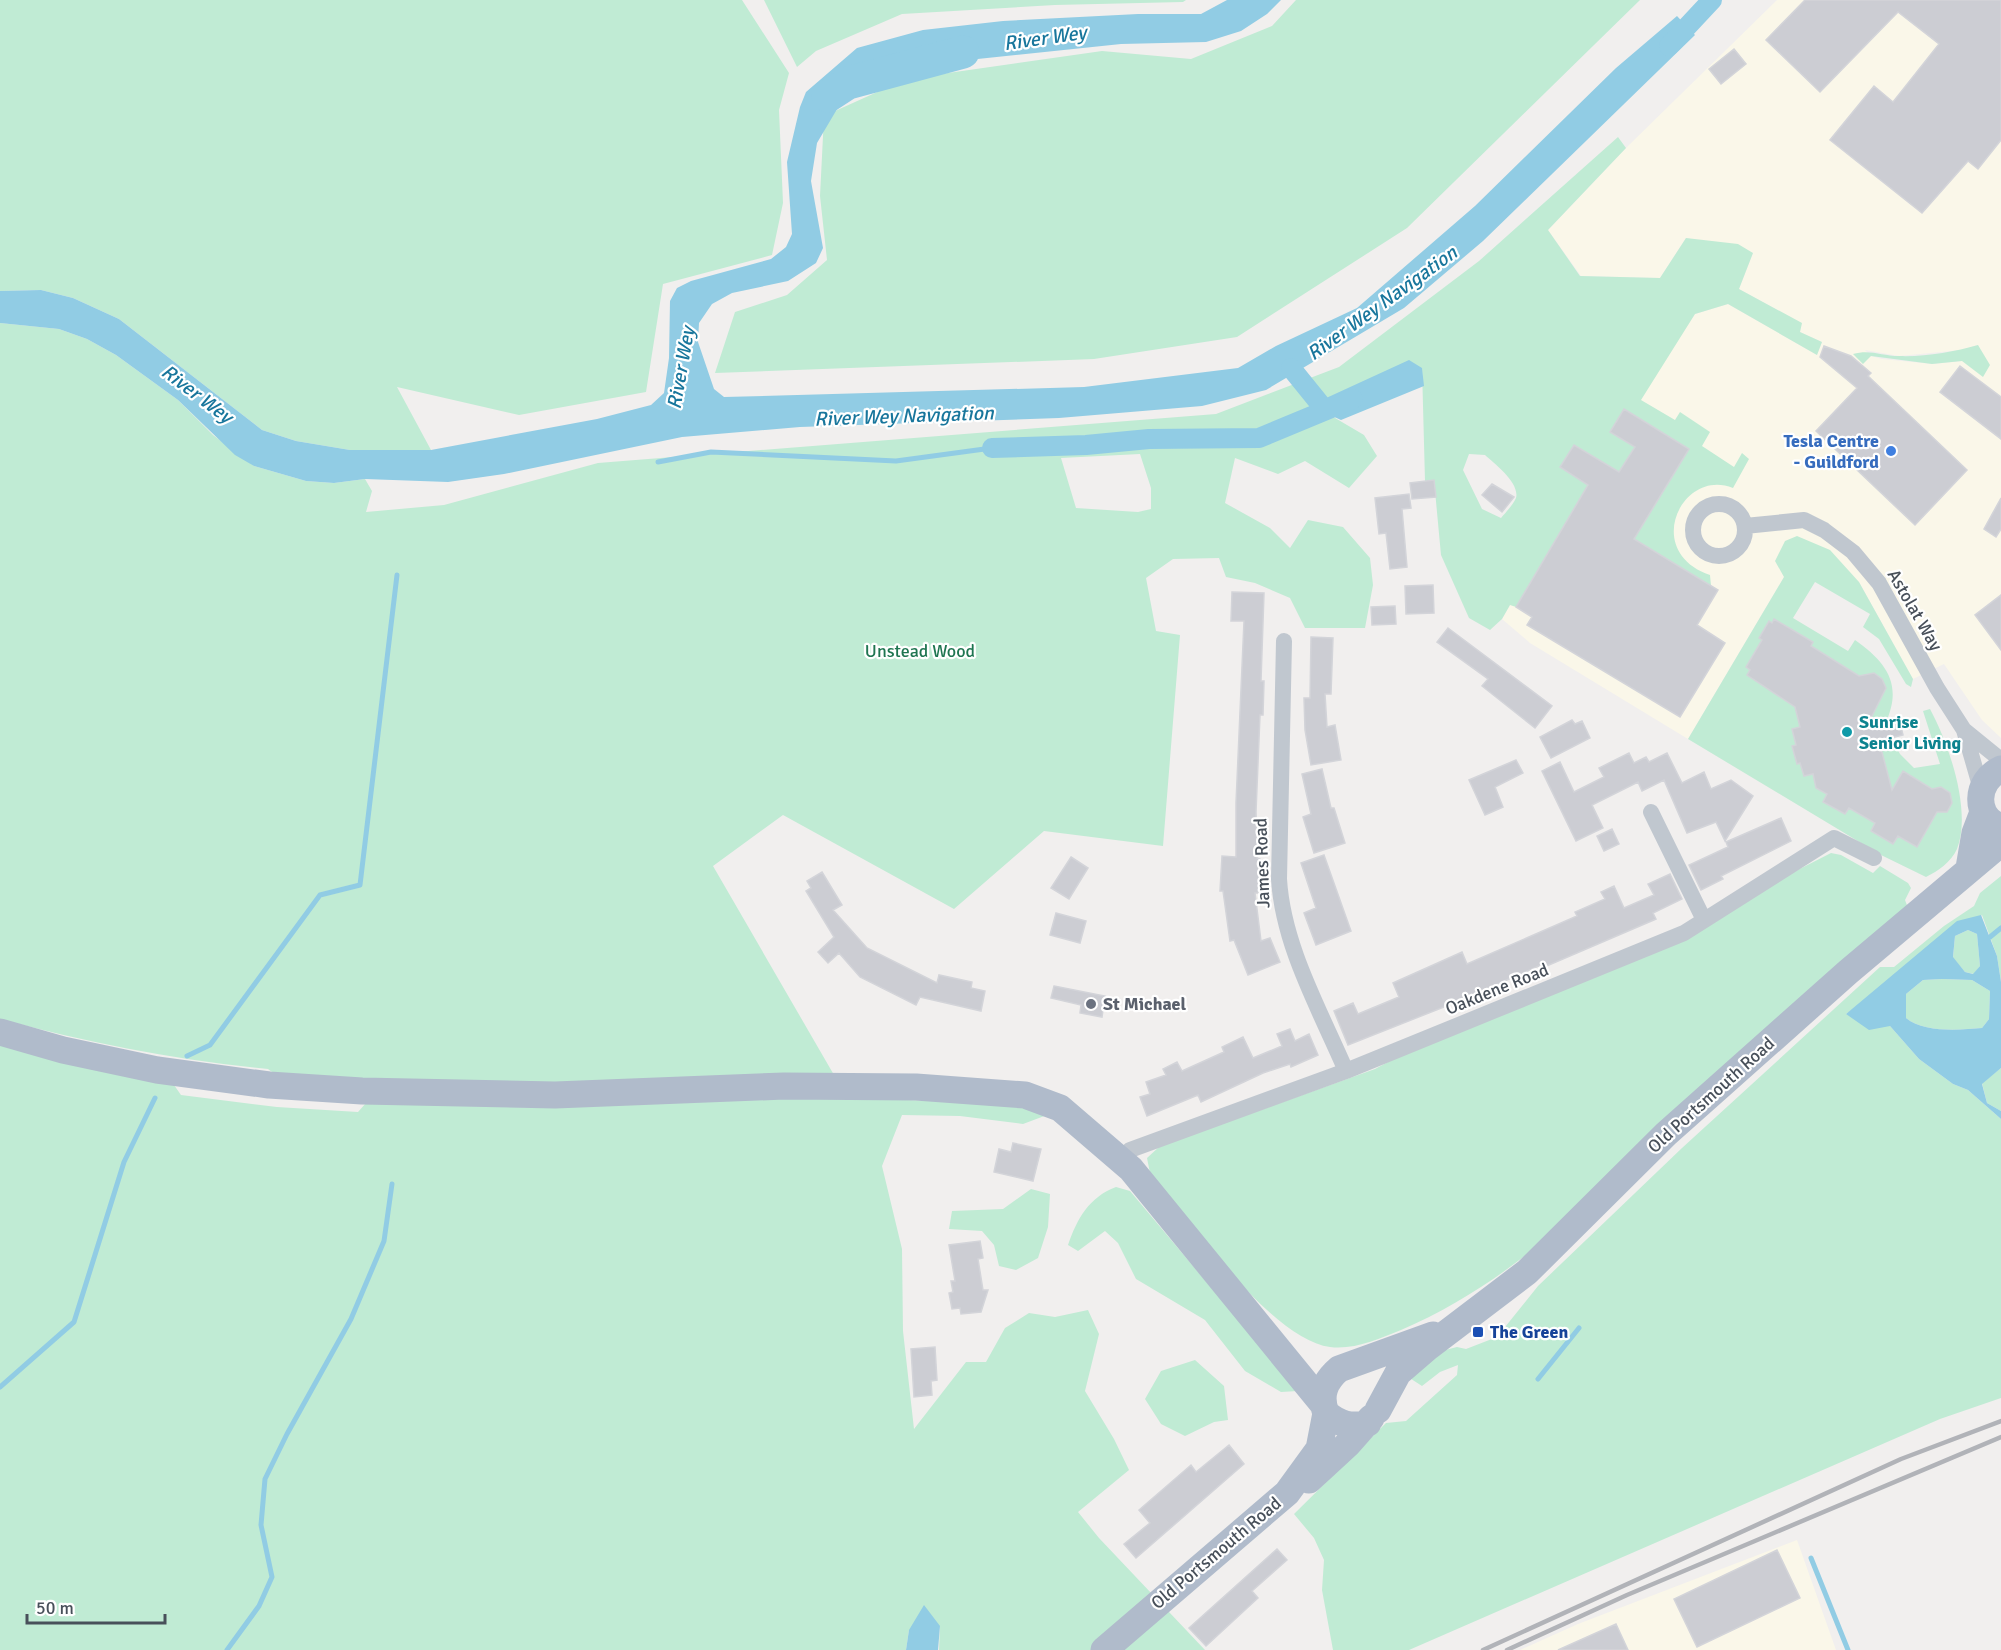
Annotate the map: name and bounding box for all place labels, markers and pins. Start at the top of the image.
place label: Tesla Centre - Guildford [1783,430,1879,473]
marker: Tesla Centre - Guildford [1884,444,1898,458]
place label: Sunrise Senior Living [1859,711,1962,754]
marker: Sunrise Senior Living [1840,725,1854,739]
place label: St Michael [1103,993,1186,1015]
marker: St Michael [1084,997,1098,1011]
place label: The Green [1490,1321,1568,1343]
marker: The Green [1471,1325,1485,1339]

